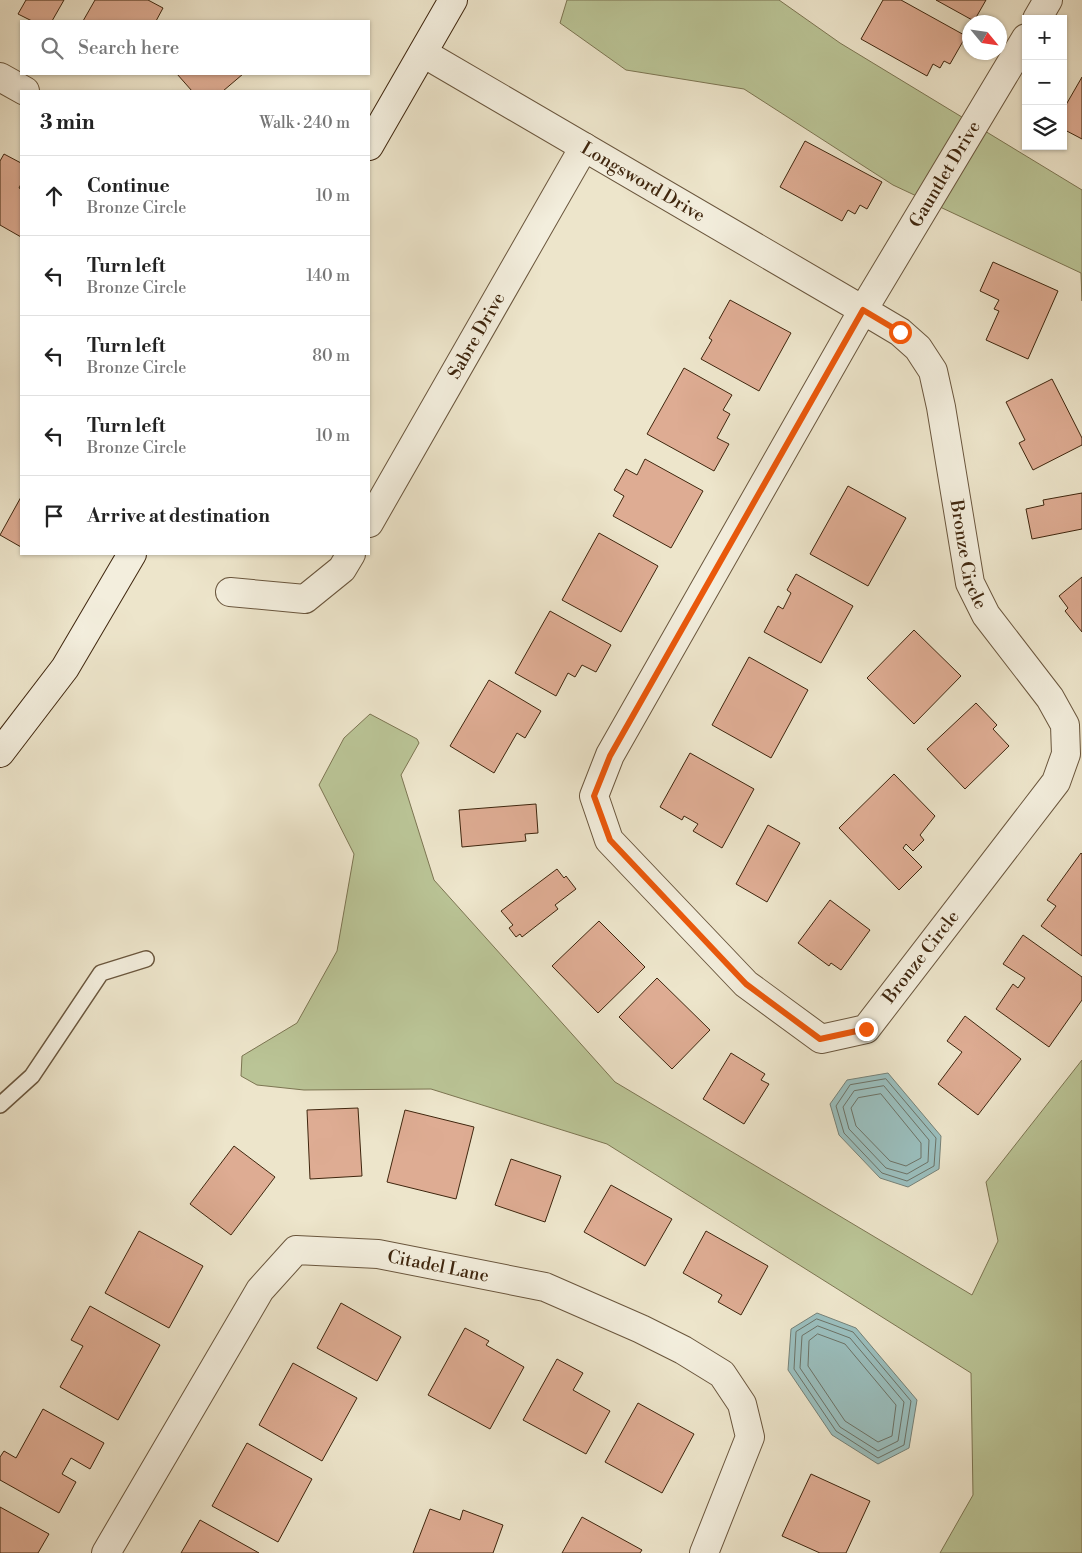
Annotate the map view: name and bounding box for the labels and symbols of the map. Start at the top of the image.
north arrow [962,15,1007,60]
street label: Gauntlet Drive [904,117,985,232]
street label: Longsword Drive [577,136,710,227]
street label: Sabre Drive [442,288,510,383]
route start [889,321,912,344]
street label: Bronze Circle [945,497,993,613]
street label: Bronze Circle [877,906,964,1009]
route end [855,1018,878,1041]
street label: Citadel Lane [385,1245,491,1287]

